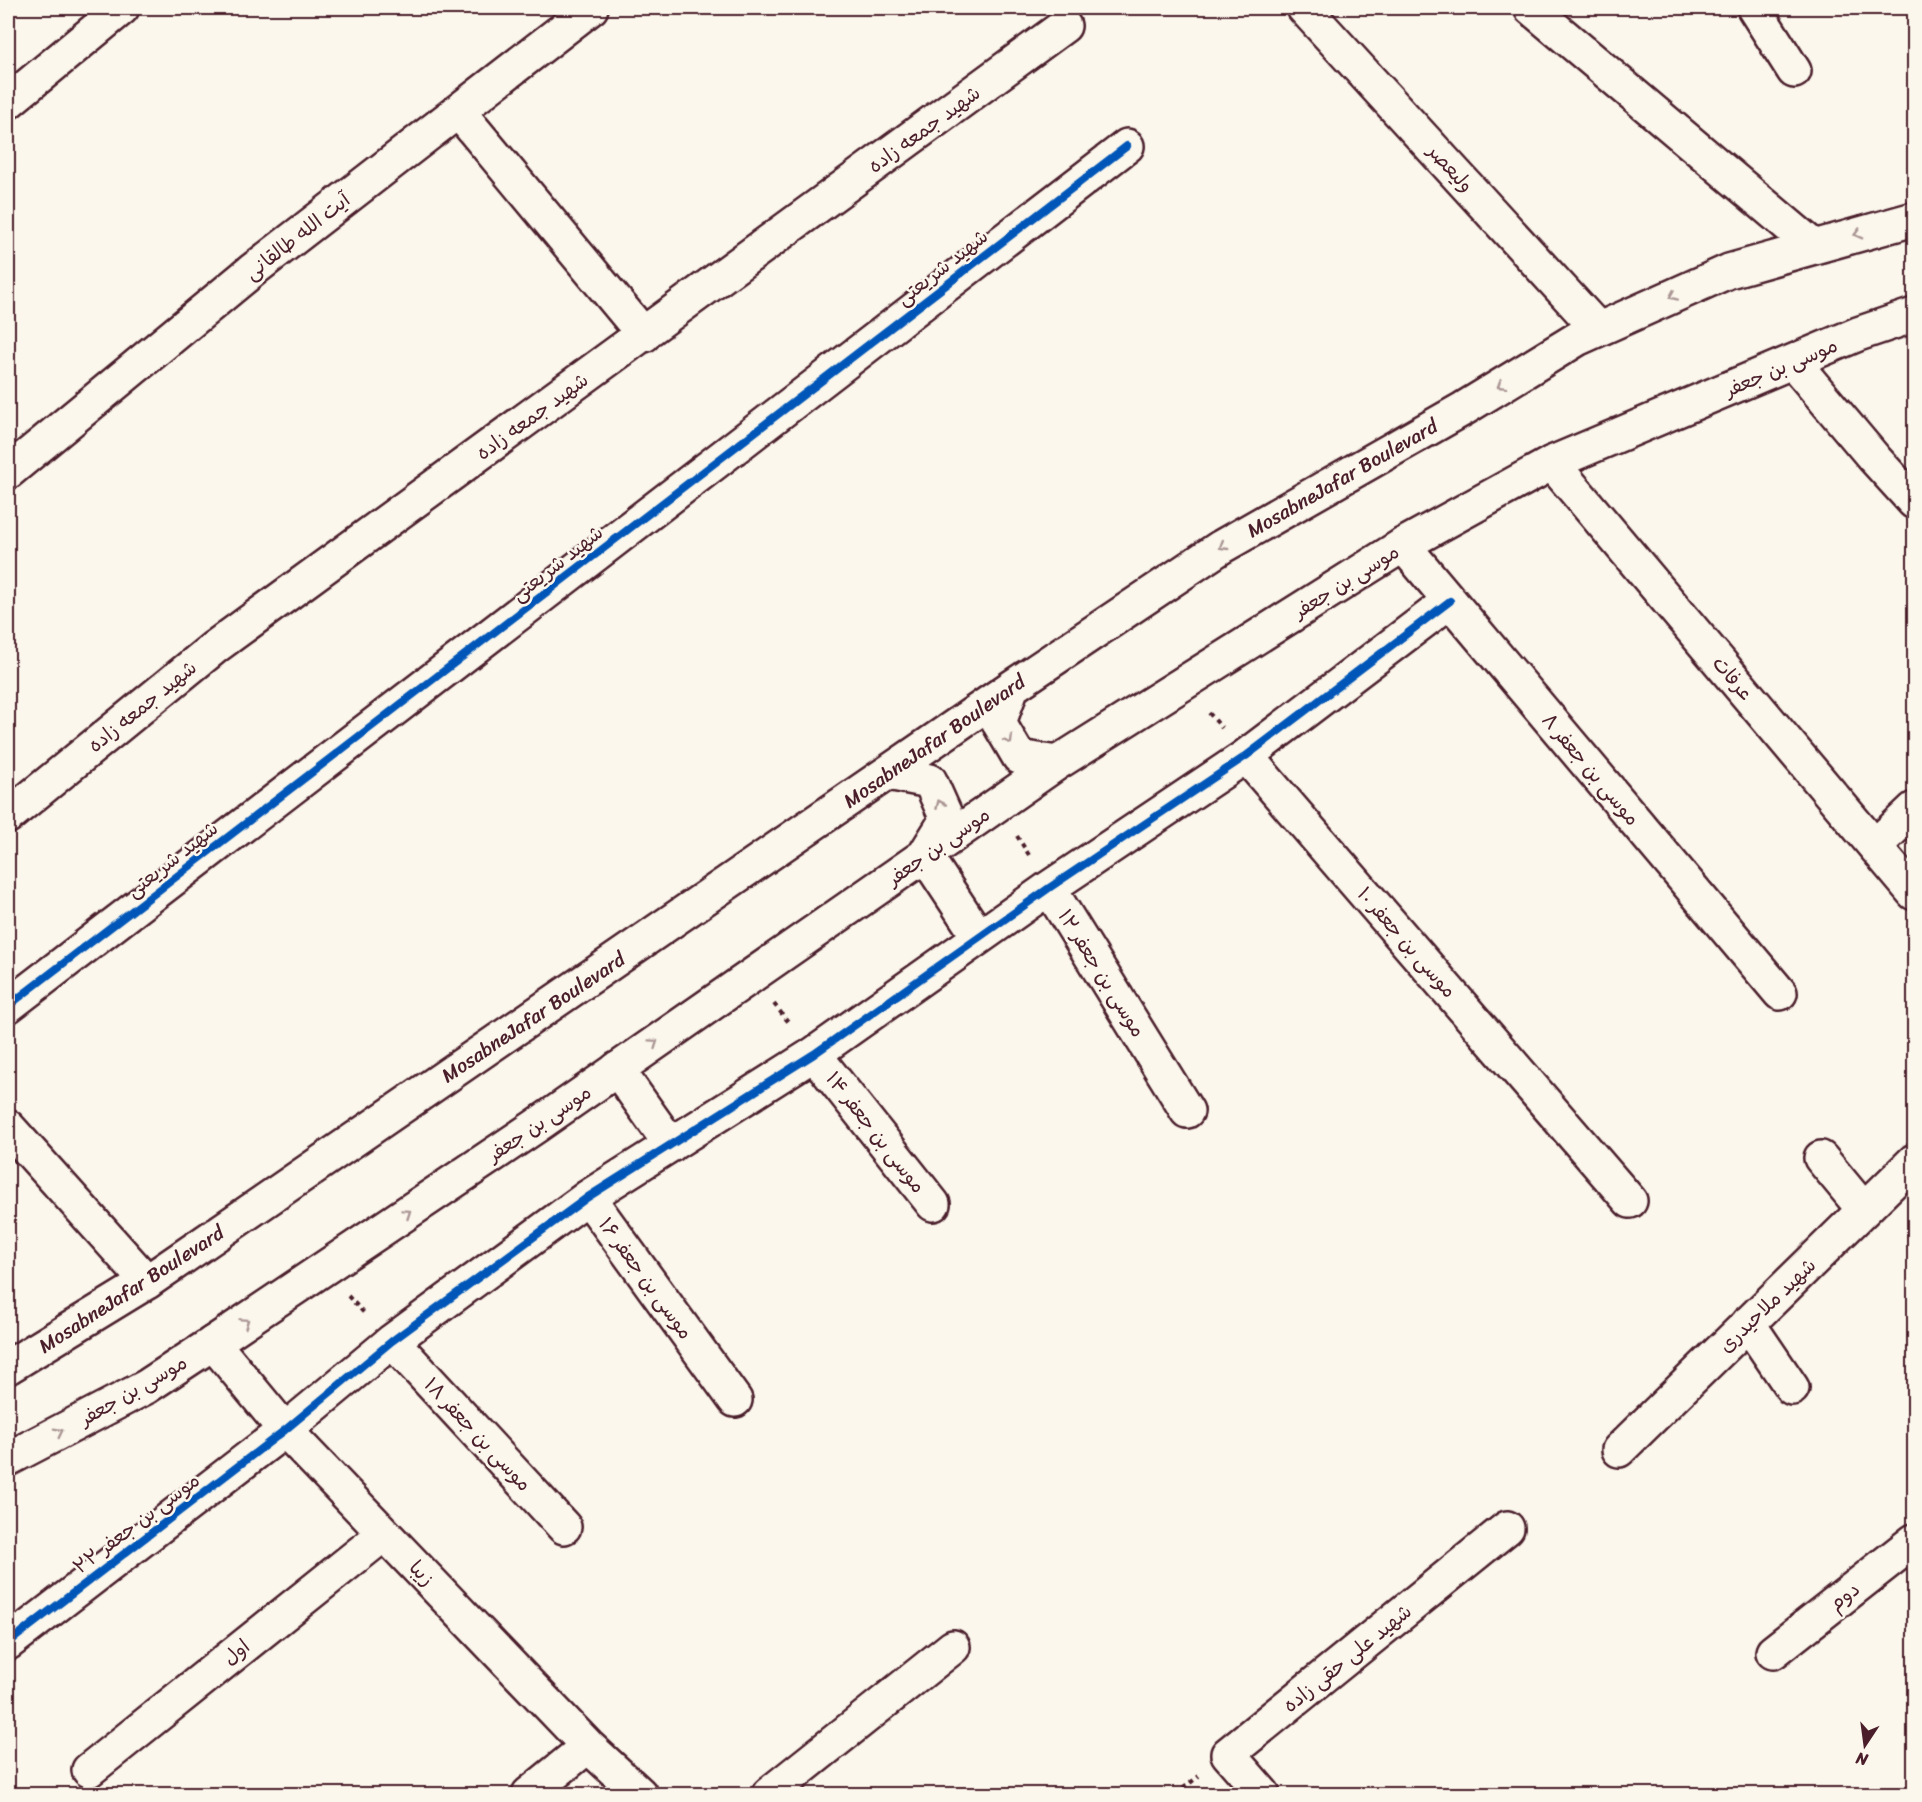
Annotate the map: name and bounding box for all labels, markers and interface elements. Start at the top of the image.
street label: شهید جمعه زاده [860,76,988,183]
street label: ولیعصر [1417,134,1482,201]
street label: آیت الله طالقانی [236,183,359,289]
street label: شهید شریعتی [888,220,996,315]
one-way arrow [1853,227,1863,240]
one-way arrow [1669,288,1680,300]
street label: موسی بن جعفر [1717,328,1843,408]
street label: شهید جمعه زاده [468,363,596,470]
one-way arrow [1497,378,1507,390]
street label: MosabneJafar Boulevard [1240,409,1446,548]
street label: شهید شریعتی [503,516,611,611]
street label: موسی بن جعفر [1284,535,1406,629]
one-way arrow [1219,539,1229,551]
street label: عرفات [1703,648,1762,709]
street label: شهید جمعه زاده [80,651,205,762]
street label: MosabneJafar Boulevard [836,664,1034,818]
street label: موسی بن جعفر ۸ [1532,705,1649,834]
one-way arrow [1002,734,1014,744]
street label: موسی بن جعفر [877,798,997,896]
one-way arrow [935,800,947,811]
street label: شهید شریعتی [118,812,226,907]
street label: موسی بن جعفر ۱۰ [1348,878,1465,1006]
street label: موسی بن جعفر ۱۲ [1048,902,1155,1044]
street label: MosabneJafar Boulevard [434,942,634,1092]
one-way arrow [648,1040,659,1051]
street label: موسی بن جعفر ۱۴ [816,1063,935,1201]
street label: موسی بن جعفر [478,1075,599,1173]
one-way arrow [400,1209,411,1220]
street label: موسی بن جعفر ۱۶ [589,1210,702,1347]
street label: MosabneJafar Boulevard [31,1215,233,1363]
street label: شهید ملاحیدری [1710,1249,1825,1362]
one-way arrow [238,1318,249,1329]
street label: موسی بن جعفر [71,1345,194,1437]
street label: موسی بن جعفر ۱۸ [415,1369,540,1500]
one-way arrow [53,1428,64,1439]
street label: موسی بن جعفر ۲۲ [65,1464,208,1583]
street label: زیبا [400,1552,443,1595]
street label: دوم [1821,1573,1868,1620]
street label: شهید علی حقی زاده [1275,1595,1420,1722]
street label: اول [215,1630,258,1675]
north arrow [1835,1715,1895,1775]
text: N [1852,1744,1871,1775]

